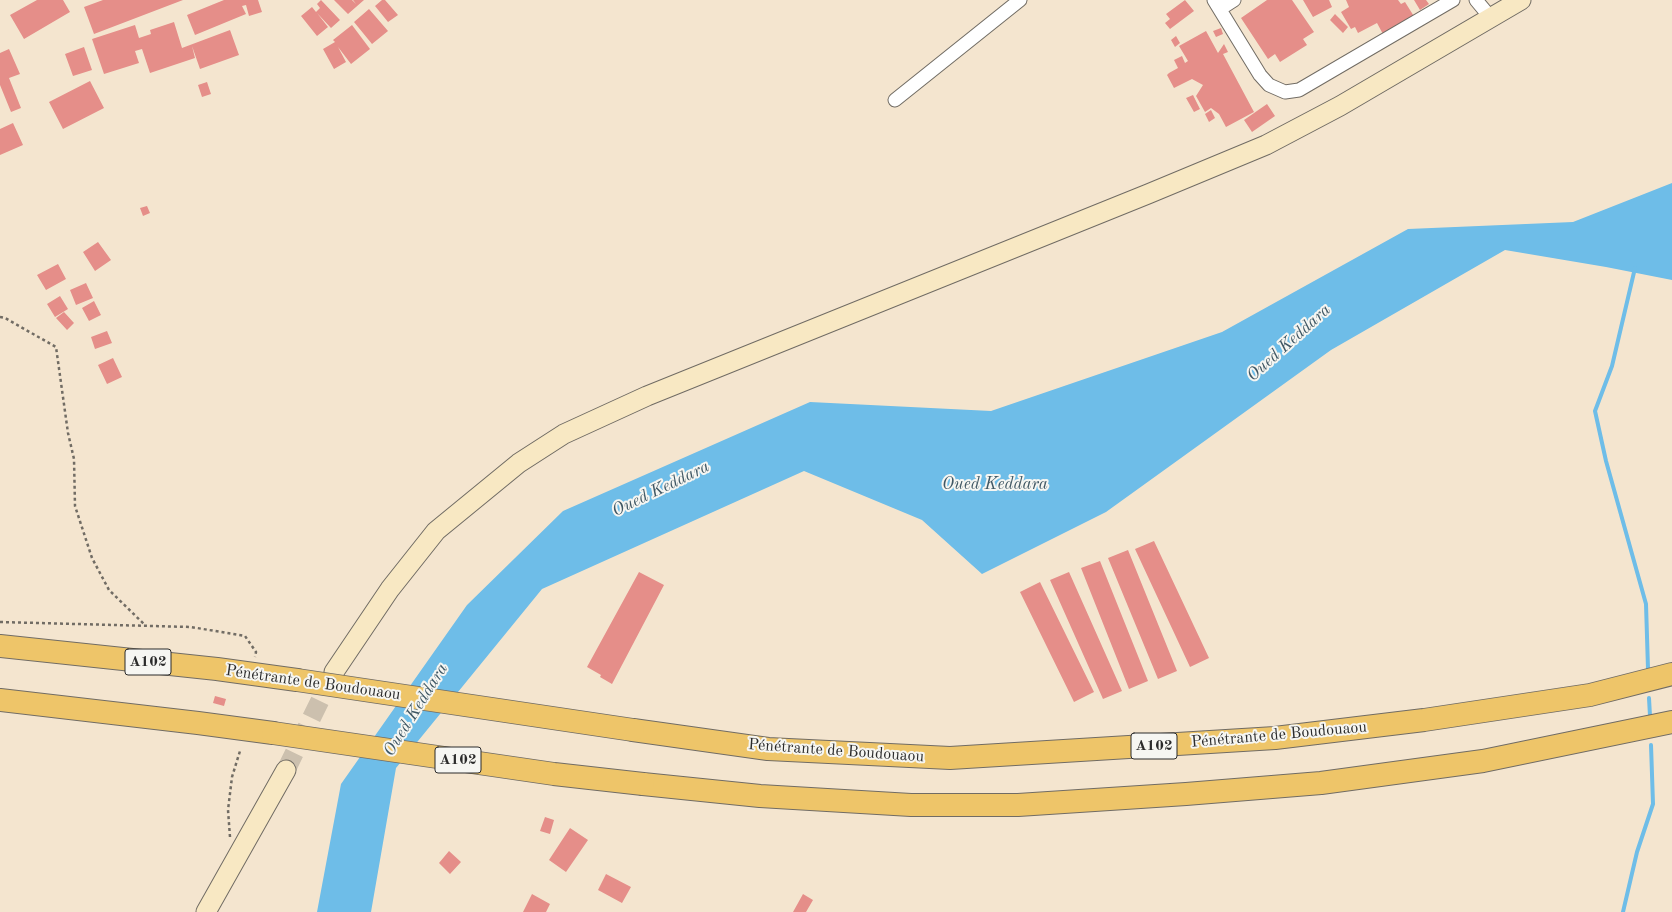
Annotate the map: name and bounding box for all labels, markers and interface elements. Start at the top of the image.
water label: Oued Keddara [1243,300,1335,386]
water label: Oued Keddara [609,457,713,521]
water label: Oued Keddara [942,475,1048,495]
road number: A102 [125,649,171,675]
water label: Oued Keddara [379,660,453,760]
street label: Pénétrante de Boudouaou [224,661,402,705]
street label: Pénétrante de Boudouaou [1190,718,1368,752]
road number: A102 [1131,733,1177,759]
street label: Pénétrante de Boudouaou [747,735,925,767]
road number: A102 [435,747,481,773]

